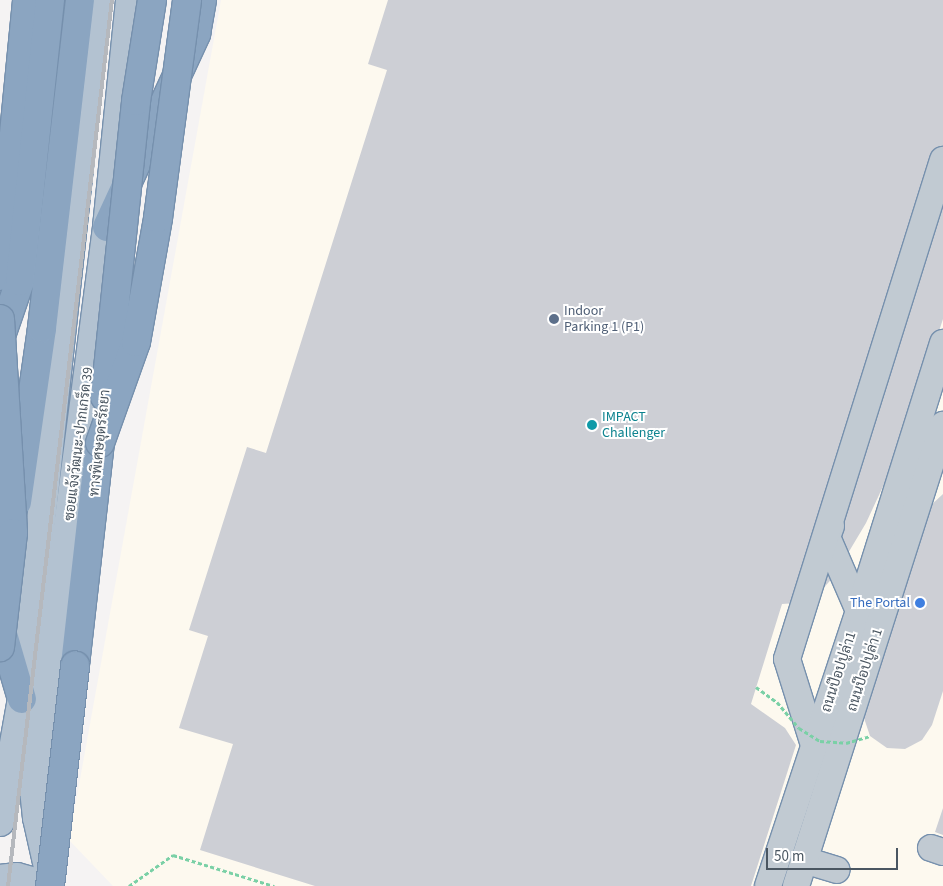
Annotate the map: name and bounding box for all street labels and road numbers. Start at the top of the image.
street label: ซอยแจ้งวัฒนะ-ปากเกร็ด 39 [61,366,97,522]
street label: ทางพิเศษอุดรรัถยา [86,389,114,497]
street label: ถนนป๊อปปูล่า 1 [844,626,886,714]
street label: ถนนป๊อปปูล่า1 [818,630,860,714]

